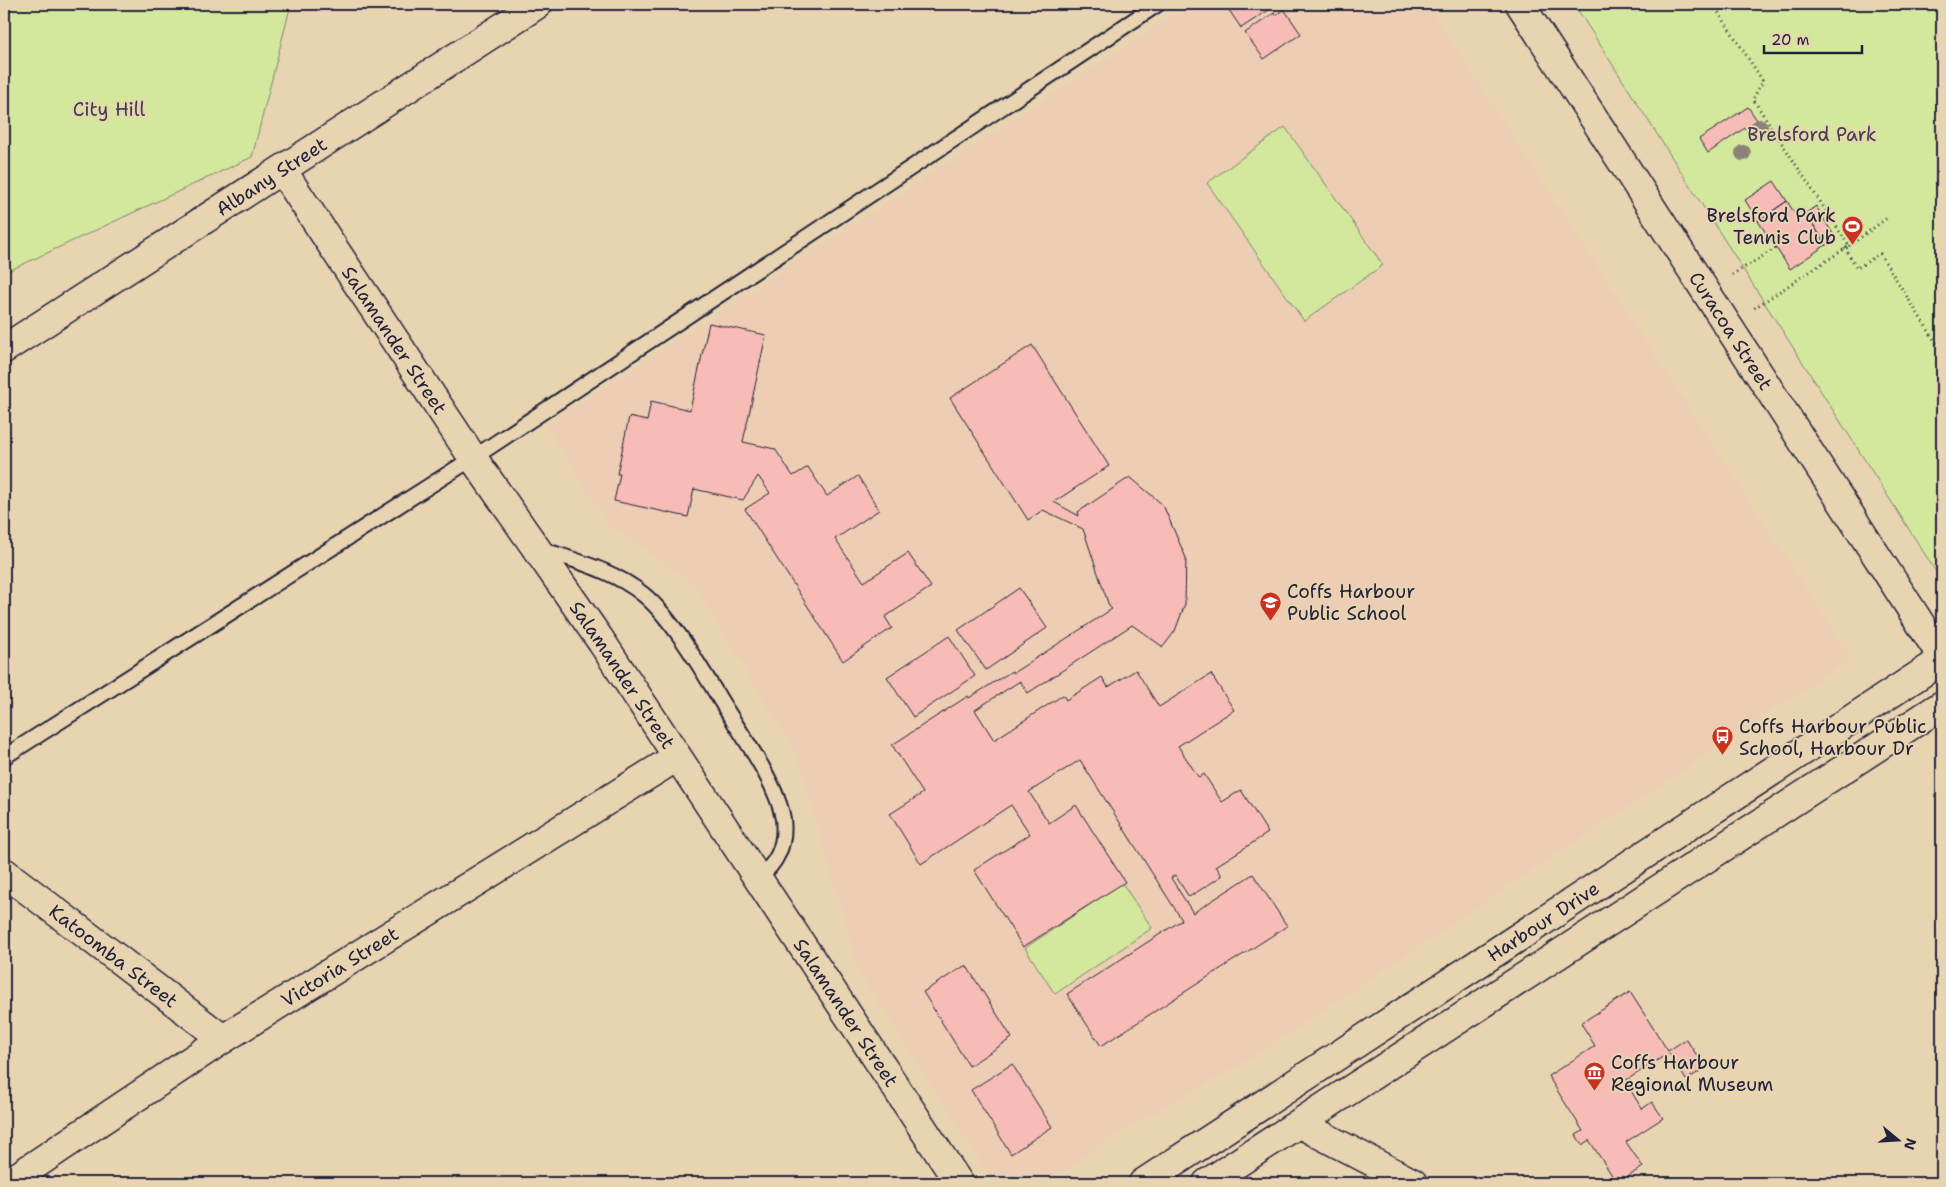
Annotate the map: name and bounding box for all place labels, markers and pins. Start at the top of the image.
place label: Brelsford Park Tennis Club [1706,203,1836,250]
sports icon: Brelsford Park Tennis Club [1840,214,1864,245]
place label: Coffs Harbour Public School [1287,579,1415,626]
school or university icon: Coffs Harbour Public School [1259,590,1283,621]
place label: Coffs Harbour Public School, Harbour Dr [1739,714,1927,761]
bus stop icon: Coffs Harbour Public School, Harbour Dr [1711,725,1735,756]
place label: Coffs Harbour Regional Museum [1611,1050,1773,1097]
museum icon: Coffs Harbour Regional Museum [1583,1061,1607,1092]

